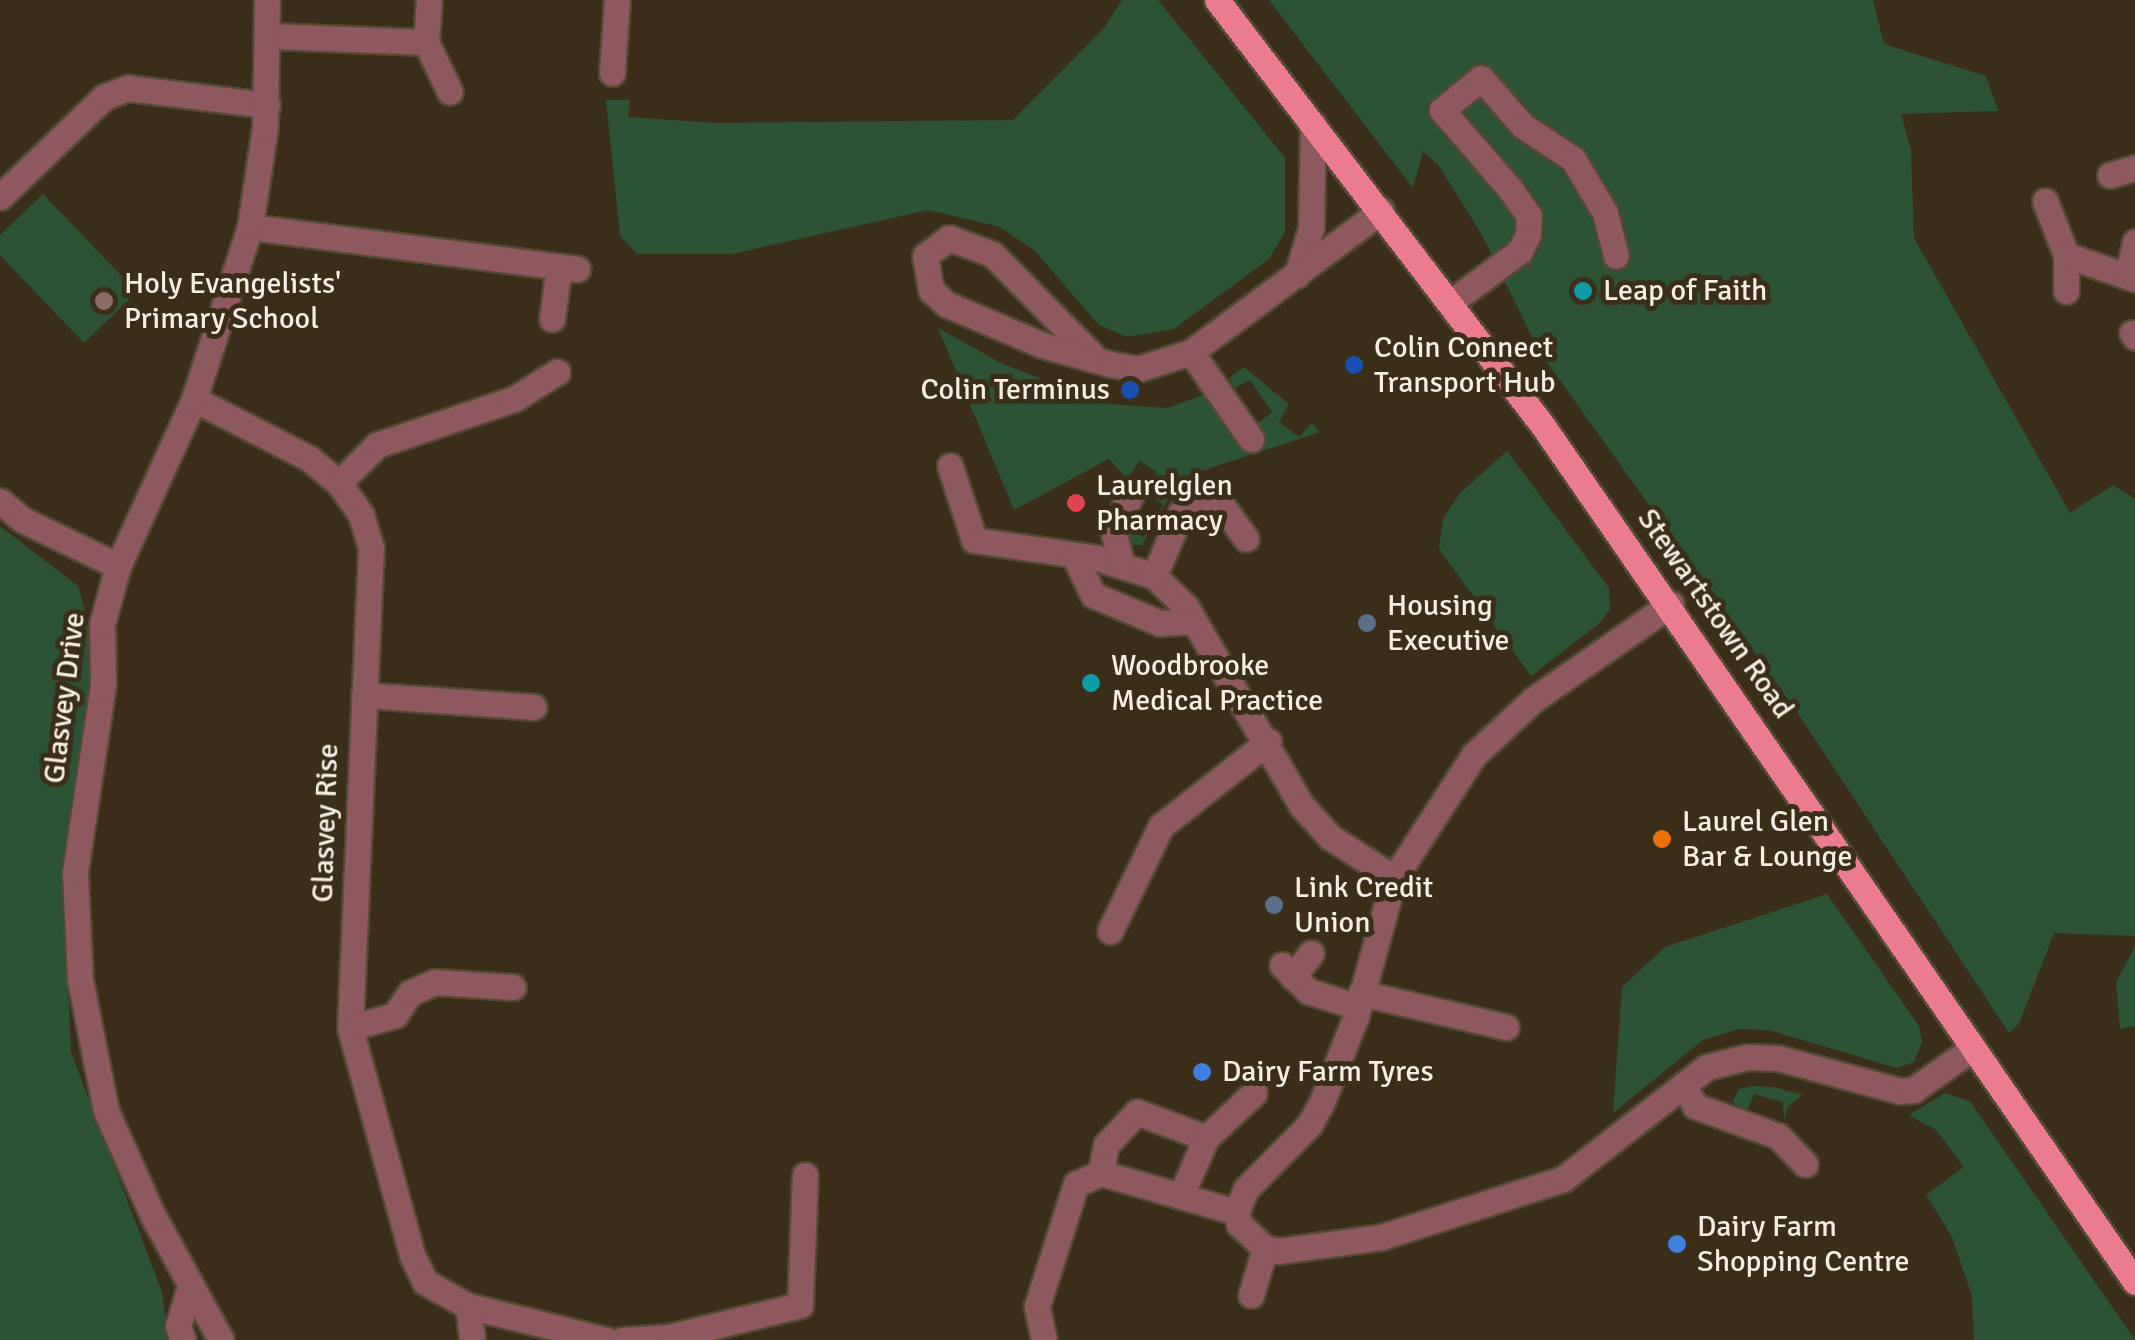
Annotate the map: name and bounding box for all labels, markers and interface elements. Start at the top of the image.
place label: Holy Evangelists' Primary School [124,266,341,336]
place label: Leap of Faith [1603,273,1767,309]
marker: Leap of Faith [1572,280,1594,302]
marker: Holy Evangelists' Primary School [93,290,115,312]
place label: Colin Connect Transport Hub [1374,330,1556,400]
marker: Colin Connect Transport Hub [1343,354,1365,376]
place label: Colin Terminus [920,372,1110,408]
marker: Colin Terminus [1119,379,1141,401]
place label: Laurelglen Pharmacy [1096,468,1233,538]
marker: Laurelglen Pharmacy [1065,492,1087,514]
street label: Stewartstown Road [1629,502,1801,726]
place label: Housing Executive [1387,588,1510,658]
street label: Glasvey Drive [37,610,93,786]
marker: Housing Executive [1356,612,1378,634]
place label: Woodbrooke Medical Practice [1111,648,1323,718]
marker: Woodbrooke Medical Practice [1080,672,1102,694]
street label: Glasvey Rise [305,743,347,903]
place label: Laurel Glen Bar & Lounge [1682,804,1852,874]
marker: Laurel Glen Bar & Lounge [1651,828,1673,850]
place label: Link Credit Union [1294,870,1433,940]
marker: Link Credit Union [1263,894,1285,916]
place label: Dairy Farm Tyres [1222,1054,1434,1090]
marker: Dairy Farm Tyres [1191,1061,1213,1083]
place label: Dairy Farm Shopping Centre [1697,1209,1910,1280]
marker: Dairy Farm Shopping Centre [1666,1233,1688,1255]

